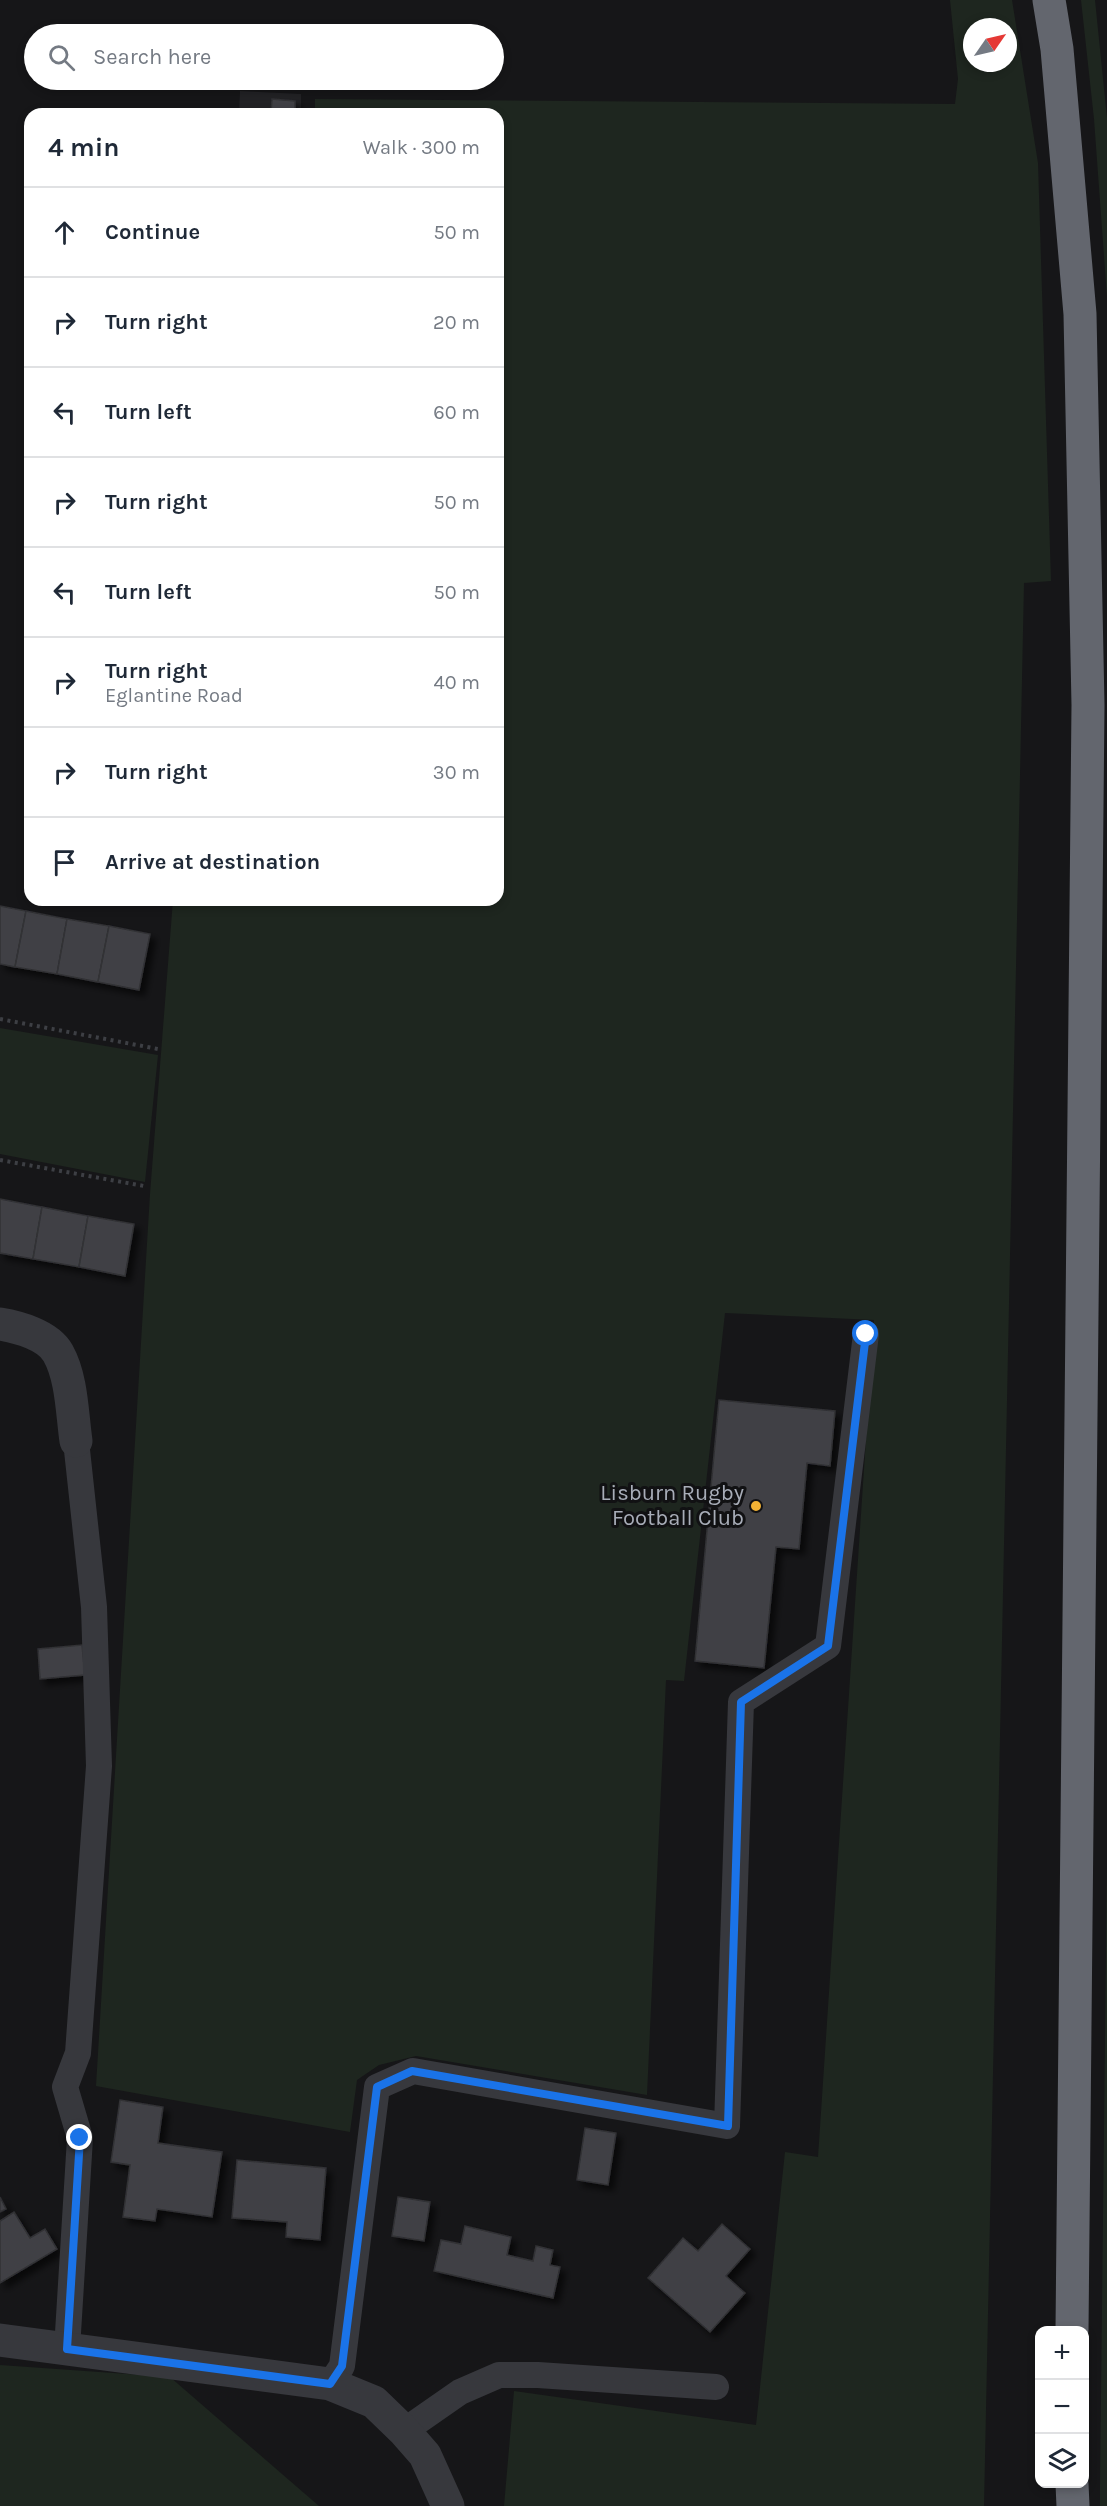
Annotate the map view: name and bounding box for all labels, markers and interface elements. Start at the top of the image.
north arrow [963,18,1017,72]
search box [24,24,504,90]
icon: search [45,41,78,74]
text: Search here [93,44,211,70]
text: 4 min [48,132,119,163]
text: Walk · 300 m [363,136,480,159]
icon: ahead [48,216,81,249]
text: Continue [105,219,200,245]
text: 50 m [433,221,480,244]
icon: right [48,306,81,339]
text: Turn right [105,309,208,335]
text: 20 m [433,311,480,334]
icon: left [48,396,81,429]
text: Turn left [105,399,192,425]
text: 60 m [433,401,480,424]
icon: right [48,486,81,519]
text: Turn right [105,489,208,515]
text: 50 m [433,491,480,514]
icon: left [48,576,81,609]
text: Turn left [105,579,192,605]
text: 50 m [433,581,480,604]
text: Turn right [105,658,208,684]
icon: right [48,666,81,699]
text: 40 m [434,671,480,694]
text: Eglantine Road [105,684,243,707]
icon: right [48,756,81,789]
text: Turn right [105,759,208,785]
text: 30 m [433,761,480,784]
icon: arrive [48,846,81,879]
text: Arrive at destination [105,849,320,875]
route start [852,1320,878,1346]
place label: Lisburn Rugby Football Club [600,1480,744,1531]
marker: Lisburn Rugby Football Club [749,1499,763,1513]
route end [66,2124,92,2150]
map controls [1035,2326,1089,2488]
button: + [1035,2326,1089,2380]
button: − [1035,2380,1089,2434]
button: layers [1035,2434,1089,2488]

